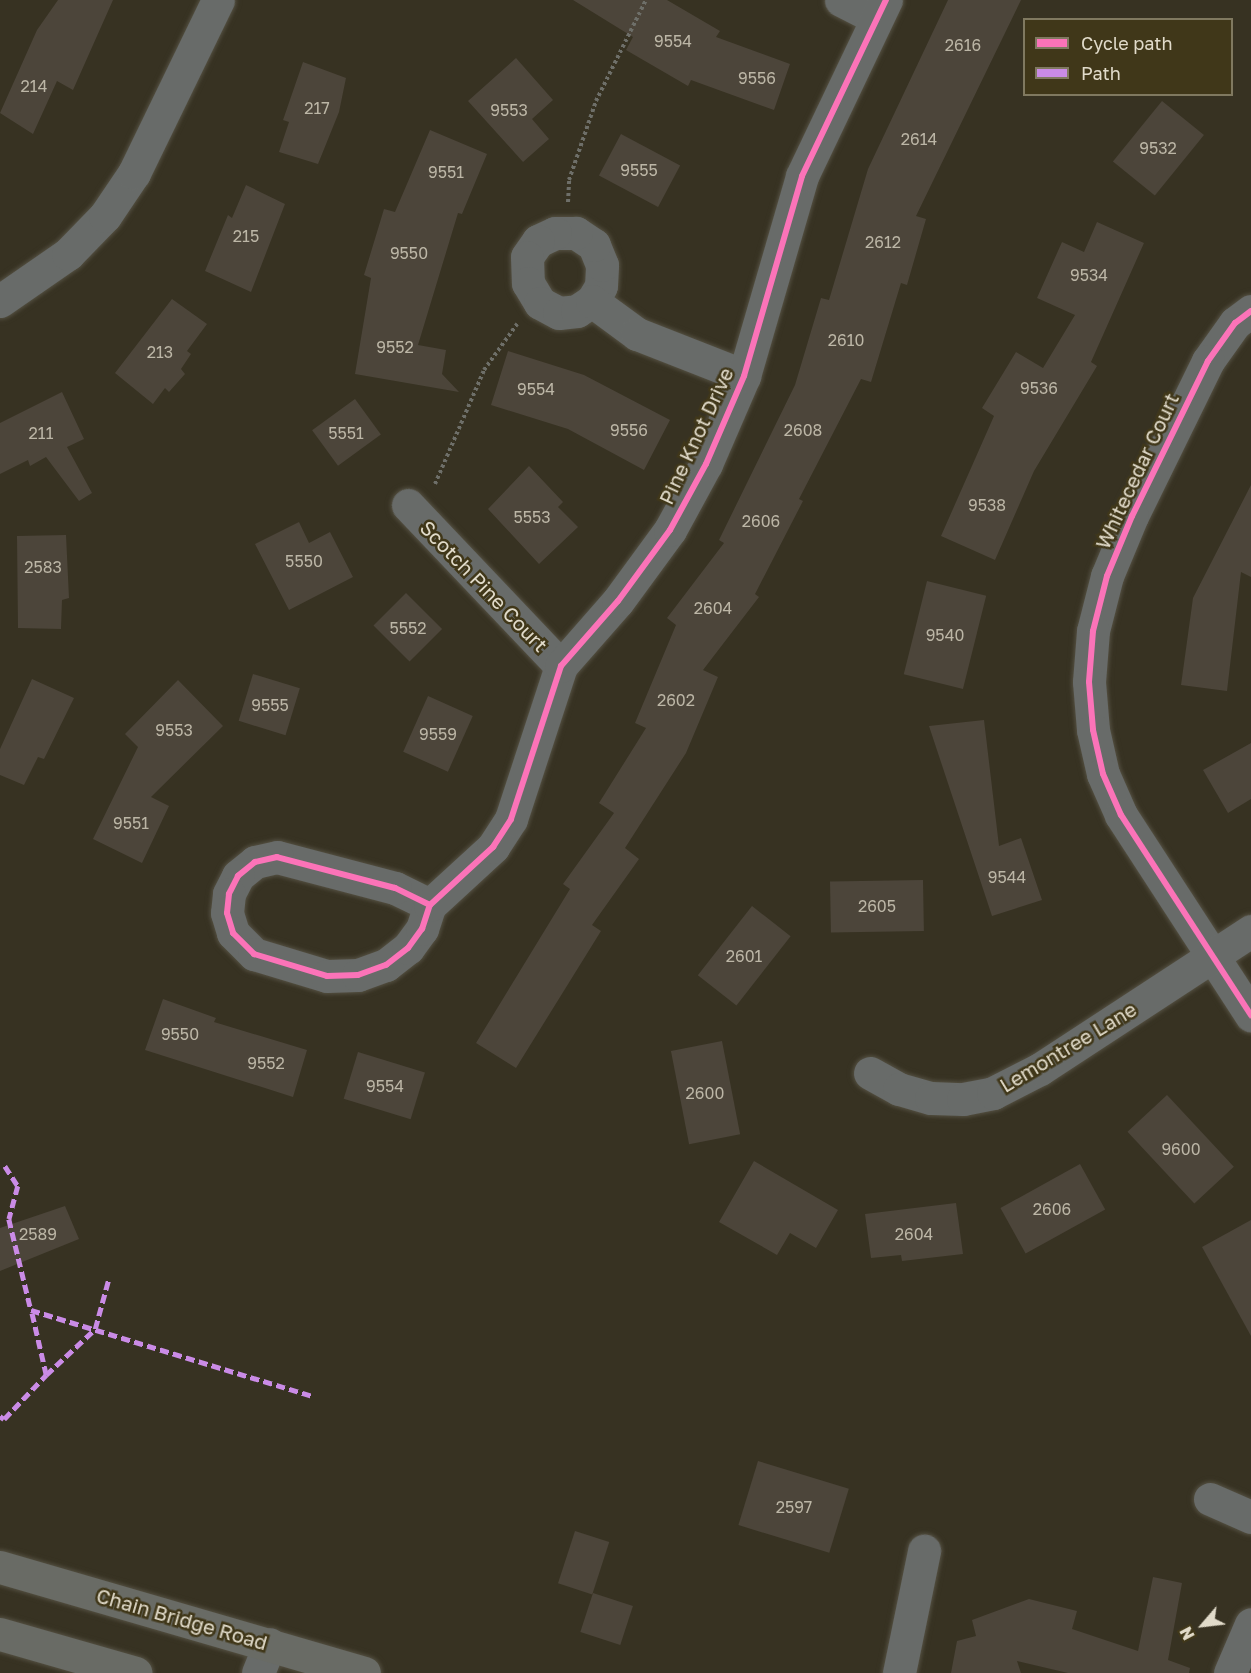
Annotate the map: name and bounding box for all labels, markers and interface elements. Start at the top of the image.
legend [1023,18,1233,96]
house number: 9554 [654,31,692,51]
text: Cycle path [1081,32,1173,54]
house number: 2616 [945,35,981,55]
text: Path [1081,62,1121,84]
house number: 9556 [738,68,776,88]
house number: 214 [21,76,47,96]
house number: 217 [304,98,330,118]
house number: 9553 [490,100,528,120]
house number: 2614 [901,129,937,149]
house number: 9532 [1139,138,1177,158]
house number: 9555 [620,160,658,180]
house number: 9551 [428,162,464,182]
house number: 215 [233,226,259,246]
house number: 2612 [865,232,901,252]
house number: 9550 [390,243,428,263]
house number: 9534 [1070,265,1108,285]
house number: 2610 [828,330,864,350]
house number: 9552 [376,337,414,357]
house number: 213 [147,342,173,362]
street label: Pine Knot Drive [654,364,738,508]
house number: 9536 [1020,378,1058,398]
house number: 9554 [517,379,555,399]
street label: Whitecedar Court [1090,389,1184,553]
house number: 9556 [610,420,648,440]
house number: 2608 [784,420,822,440]
house number: 211 [29,423,53,443]
house number: 5551 [328,423,364,443]
house number: 9538 [968,495,1006,515]
house number: 5553 [513,507,551,527]
house number: 2606 [742,511,780,531]
street label: Scotch Pine Court [415,515,553,657]
house number: 5550 [285,551,323,571]
house number: 2583 [24,557,62,577]
house number: 2604 [694,598,732,618]
house number: 5552 [389,618,427,638]
house number: 9540 [926,625,964,645]
house number: 2602 [657,690,695,710]
house number: 9555 [251,695,289,715]
house number: 9553 [155,720,193,740]
house number: 9559 [419,724,457,744]
house number: 9551 [113,813,149,833]
house number: 9544 [988,867,1026,887]
house number: 2605 [858,896,896,916]
house number: 2601 [726,946,762,966]
street label: Lemontree Lane [995,997,1141,1097]
house number: 9550 [161,1024,199,1044]
house number: 9552 [247,1053,285,1073]
house number: 9554 [366,1076,404,1096]
house number: 2600 [686,1083,724,1103]
house number: 9600 [1161,1139,1201,1159]
house number: 2606 [1033,1199,1071,1219]
house number: 2589 [19,1224,57,1244]
house number: 2604 [895,1224,933,1244]
house number: 2597 [776,1497,812,1517]
street label: Chain Bridge Road [94,1583,270,1655]
north arrow [1173,1595,1233,1655]
text: N [1175,1623,1199,1644]

